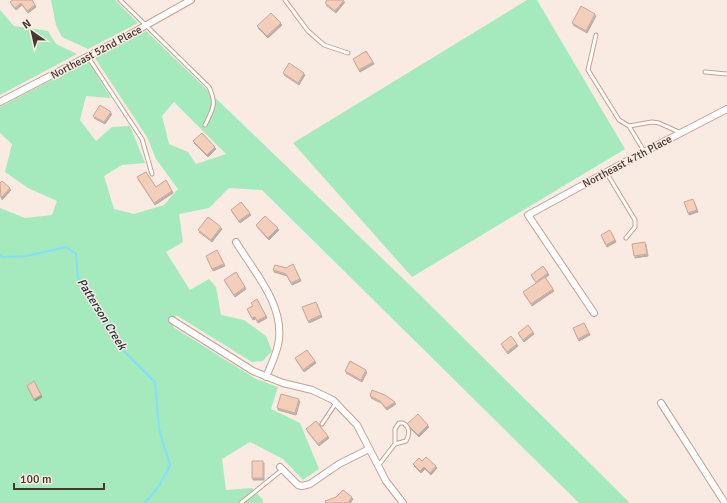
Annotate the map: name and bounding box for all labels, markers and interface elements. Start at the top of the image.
north arrow [12,12,52,52]
text: N [20,17,33,32]
street label: Northeast 52nd Place [48,23,144,82]
street label: Northeast 47th Place [580,132,674,190]
water label: Patterson Creek [74,276,130,354]
scale bar [14,465,104,491]
text: 100 m [20,472,52,487]

